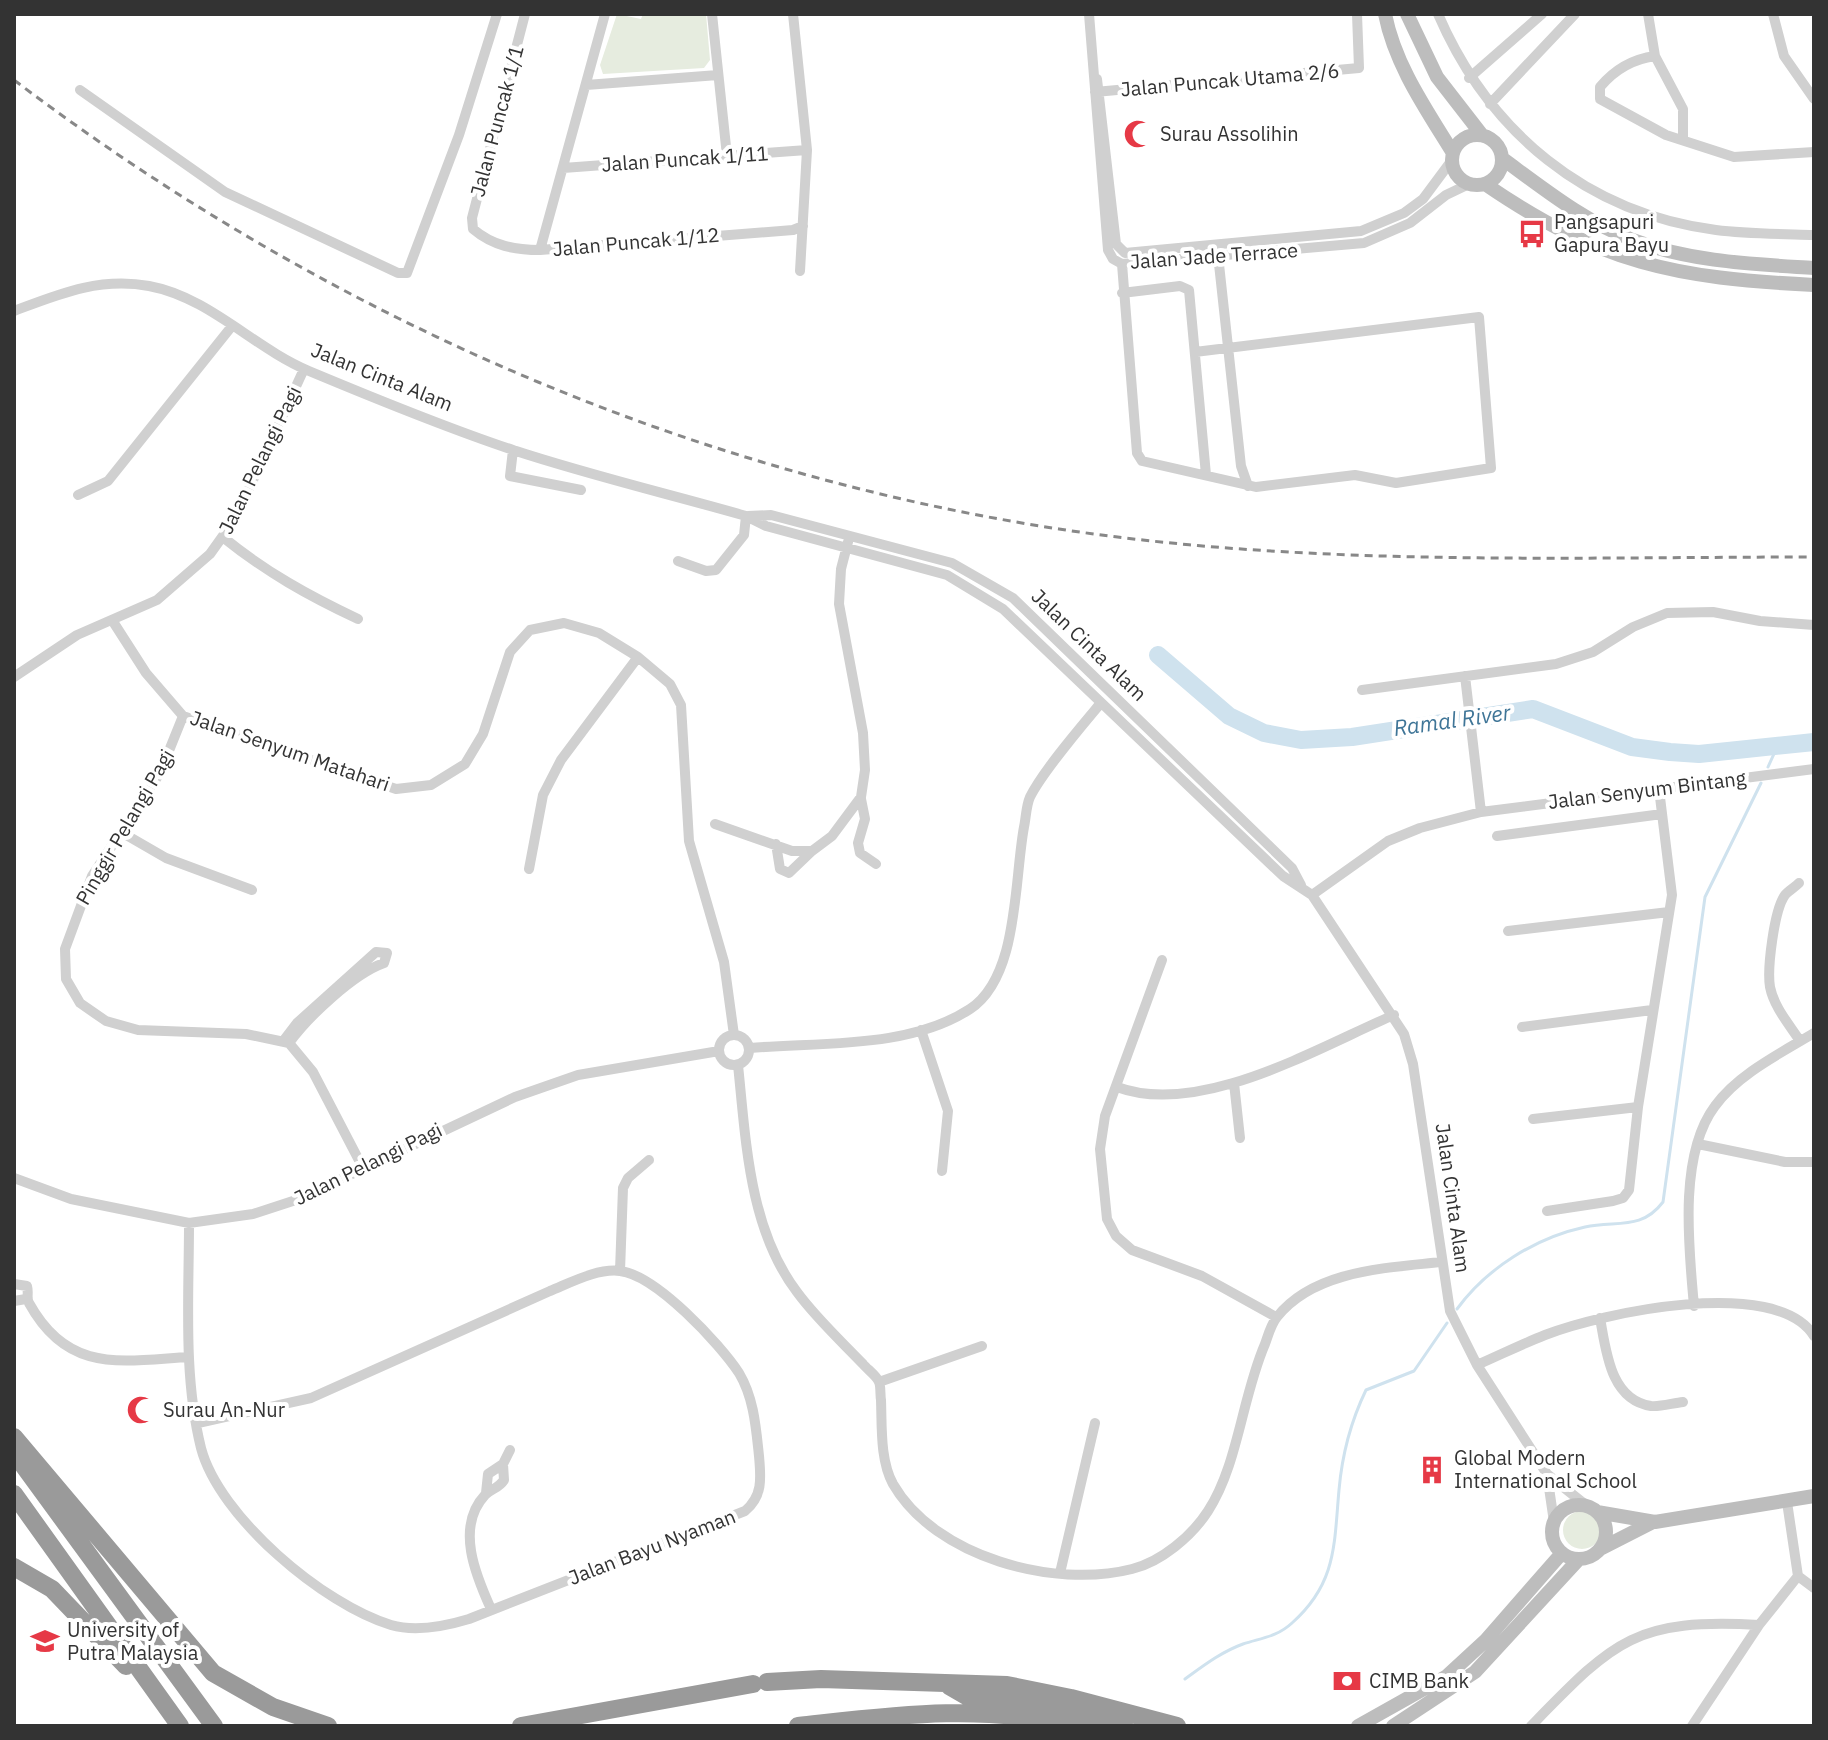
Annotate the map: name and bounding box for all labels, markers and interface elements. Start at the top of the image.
street label: Jalan Puncak 1/1 [463,42,530,200]
street label: Jalan Puncak Utama 2/6 [1119,56,1341,103]
mosque icon: Surau Assolihin [1123,119,1153,149]
place label: Surau Assolihin [1160,120,1299,147]
street label: Jalan Puncak 1/11 [600,139,769,178]
place label: Pangsapuri Gapura Bayu [1554,208,1669,258]
bus stop icon: Pangsapuri Gapura Bayu [1517,219,1547,249]
street label: Jalan Puncak 1/12 [551,221,721,262]
street label: Jalan Jade Terrace [1129,236,1299,275]
street label: Jalan Cinta Alam [307,336,457,417]
street label: Jalan Pelangi Pagi [212,381,307,538]
street label: Jalan Cinta Alam [1026,583,1153,707]
water label: Ramal River [1392,697,1513,742]
street label: Jalan Senyum Matahari [187,704,394,797]
street label: Pinggir Pelangi Pagi [69,744,180,909]
street label: Jalan Senyum Bintang [1546,764,1748,815]
street label: Jalan Pelangi Pagi [289,1116,446,1211]
street label: Jalan Cinta Alam [1430,1121,1477,1274]
mosque icon: Surau An-Nur [126,1395,156,1425]
place label: Surau An-Nur [163,1396,285,1423]
place label: Global Modern International School [1454,1444,1637,1494]
building icon: Global Modern International School [1417,1455,1447,1485]
street label: Jalan Bayu Nyaman [564,1502,739,1591]
place label: University of Putra Malaysia [67,1616,199,1666]
school or university icon: University of Putra Malaysia [30,1626,60,1656]
bank icon: CIMB Bank [1332,1666,1362,1696]
place label: CIMB Bank [1369,1667,1470,1694]

